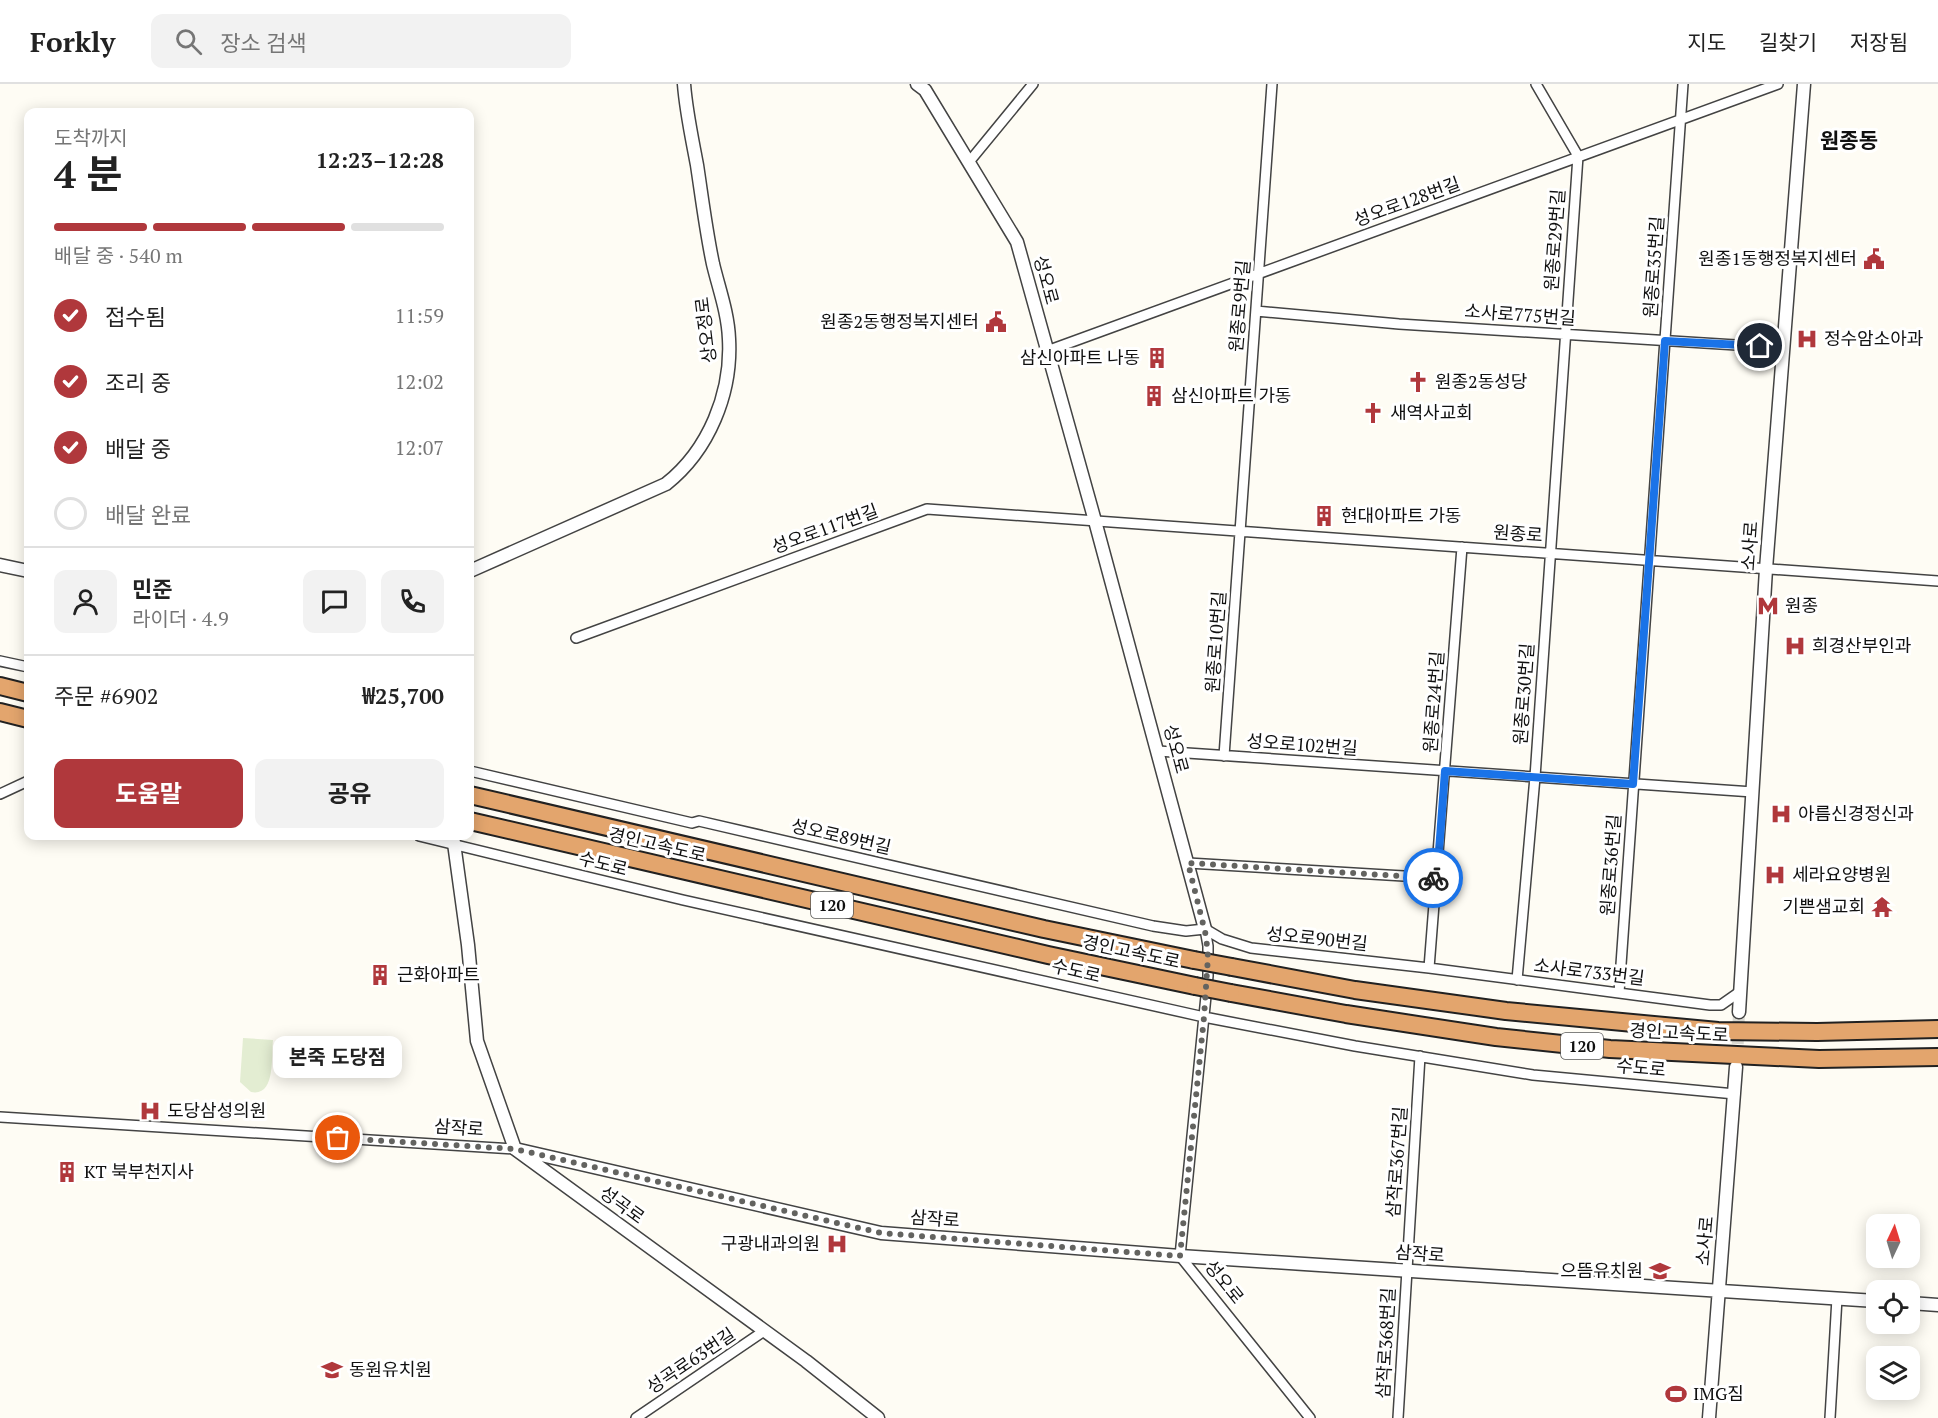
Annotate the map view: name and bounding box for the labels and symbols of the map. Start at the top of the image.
district label: 원종동 [1820,126,1878,154]
street label: 성오로128번길 [1350,171,1463,231]
street label: 원종로29번길 [1538,188,1570,292]
street label: 원종로35번길 [1637,215,1669,319]
place label: 원종1동행정복지센터 [1698,246,1857,270]
public building icon: 원종1동행정복지센터 [1862,247,1886,271]
street label: 성오로 [1029,253,1065,307]
street label: 원종로9번길 [1223,259,1255,353]
street label: 상오정로 [689,296,721,364]
street label: 소사로775번길 [1464,298,1577,330]
place label: 원종2동행정복지센터 [820,309,979,333]
public building icon: 원종2동행정복지센터 [984,310,1008,334]
pin [1734,320,1785,371]
place label: 정수암소아과 [1824,326,1924,350]
hospital icon: 정수암소아과 [1795,327,1819,351]
place label: 삼신아파트 나동 [1020,345,1140,369]
building icon: 삼신아파트 나동 [1145,346,1169,370]
place label: 원종2동성당 [1435,369,1527,393]
church icon: 원종2동성당 [1406,370,1430,394]
place label: 삼신아파트 가동 [1171,383,1291,407]
building icon: 삼신아파트 가동 [1142,384,1166,408]
place label: 새역사교회 [1390,400,1473,424]
church icon: 새역사교회 [1361,401,1385,425]
street label: 성오로117번길 [768,498,881,558]
place label: 현대아파트 가동 [1341,503,1461,527]
building icon: 현대아파트 가동 [1312,504,1336,528]
street label: 원종로 [1492,519,1544,547]
street label: 소사로 [1735,520,1763,572]
street label: 원종로10번길 [1199,590,1231,694]
place label: 원종 [1785,593,1818,617]
metro station icon: 원종 [1756,594,1780,618]
place label: 희경산부인과 [1812,633,1912,657]
hospital icon: 희경산부인과 [1783,634,1807,658]
street label: 원종로30번길 [1507,642,1539,746]
street label: 원종로24번길 [1417,650,1449,754]
street label: 성오로 [1159,722,1195,776]
street label: 성오로102번길 [1246,728,1359,760]
place label: 아름신경정신과 [1798,801,1914,825]
hospital icon: 아름신경정신과 [1769,802,1793,826]
street label: 성오로89번길 [789,813,894,859]
street label: 원종로36번길 [1594,813,1626,917]
street label: 경인고속도로 [606,821,708,867]
street label: 수도로 [576,845,630,881]
courier [1403,848,1463,908]
place label: 세라요양병원 [1792,862,1891,886]
hospital icon: 세라요양병원 [1763,863,1787,887]
road number: 120 [811,892,853,918]
place label: 기쁜샘교회 [1782,894,1865,918]
temple icon: 기쁜샘교회 [1870,895,1894,919]
street label: 성오로90번길 [1265,921,1369,955]
street label: 경인고속도로 [1080,929,1182,973]
street label: 소사로733번길 [1532,952,1646,990]
street label: 수도로 [1049,953,1103,987]
place label: 근화아파트 [397,962,480,986]
building icon: 근화아파트 [368,963,392,987]
street label: 경인고속도로 [1629,1017,1729,1047]
road number: 120 [1561,1033,1603,1059]
callout: 본죽 도당점 [274,1036,403,1078]
street label: 수도로 [1615,1053,1667,1081]
place label: 도당삼성의원 [167,1098,266,1122]
hospital icon: 도당삼성의원 [138,1099,162,1123]
street label: 삼작로367번길 [1380,1105,1412,1218]
pin [312,1112,363,1163]
street label: 삼작로 [433,1113,485,1141]
place label: KT 북부천지사 [84,1159,194,1183]
building icon: KT 북부천지사 [55,1160,79,1184]
street label: 성곡로 [595,1180,650,1229]
street label: 삼작로 [909,1204,961,1232]
north arrow [1866,1214,1920,1268]
street label: 소사로 [1690,1215,1718,1267]
place label: 구광내과의원 [721,1231,820,1255]
hospital icon: 구광내과의원 [825,1232,849,1256]
street label: 삼작로 [1394,1239,1446,1267]
street label: 성오로 [1200,1255,1250,1308]
place label: 으뜸유치원 [1560,1258,1643,1282]
school or university icon: 으뜸유치원 [1648,1259,1672,1283]
street label: 삼작로368번길 [1370,1287,1400,1399]
street label: 성곡로63번길 [641,1322,739,1399]
place label: 동원유치원 [349,1357,432,1381]
school or university icon: 동원유치원 [320,1358,344,1382]
place label: IMG짐 [1693,1381,1744,1405]
sports icon: IMG짐 [1664,1382,1688,1406]

